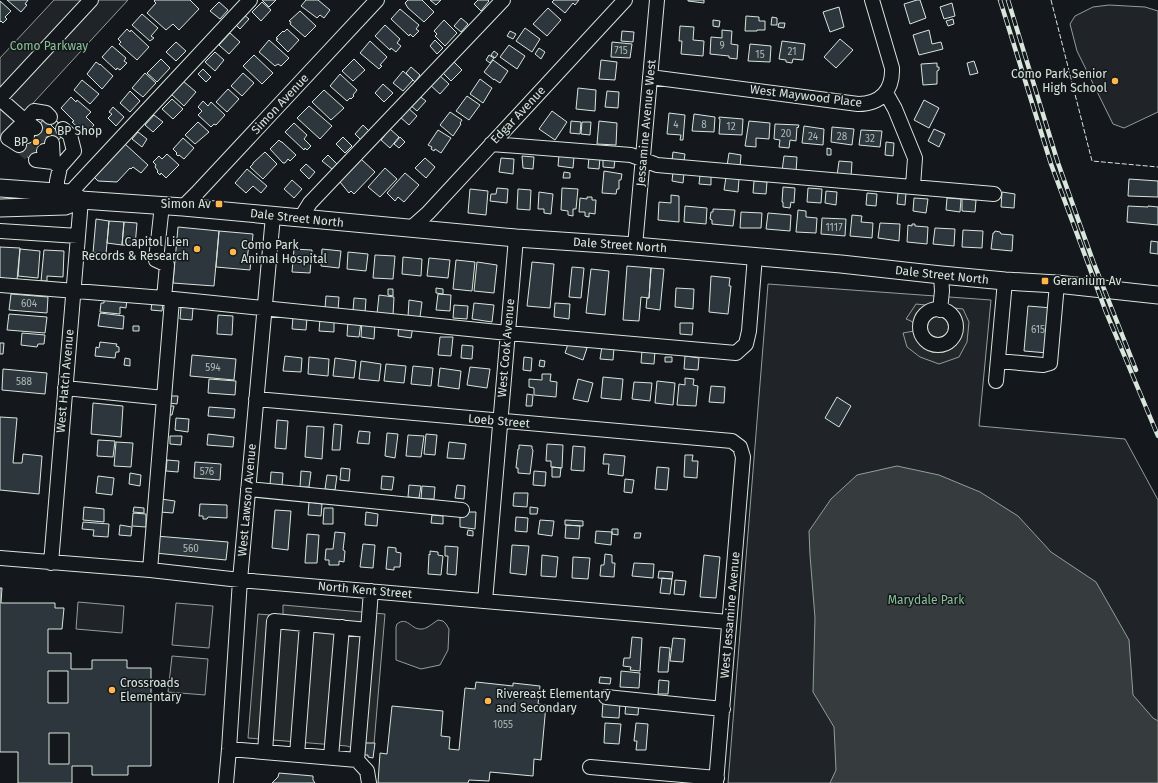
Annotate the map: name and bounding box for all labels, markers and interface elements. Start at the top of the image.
park label: Como Parkway [10,39,88,53]
house number: 9 [719,40,725,52]
house number: 715 [614,45,628,57]
house number: 21 [787,46,797,58]
house number: 15 [755,49,765,61]
street label: Jessamine Avenue West [633,58,659,187]
place label: Como Park Senior High School [1011,67,1107,95]
street label: Simon Avenue [249,71,311,137]
marker: Como Park Senior High School [1110,76,1120,86]
street label: West Maywood Place [749,82,863,110]
street label: Edgar Avenue [488,83,548,147]
house number: 4 [673,119,679,131]
house number: 8 [701,119,707,131]
house number: 12 [726,121,736,133]
place label: BP Shop [57,124,102,138]
marker: BP Shop [44,126,54,136]
house number: 20 [781,128,792,140]
house number: 24 [808,131,819,143]
house number: 28 [837,131,848,143]
house number: 32 [865,133,875,145]
place label: BP [14,135,28,149]
marker: BP [31,137,41,147]
place label: Simon Av [161,197,211,211]
marker: Simon Av [214,199,224,209]
street label: Dale Street North [249,206,345,230]
house number: 1117 [825,222,843,234]
place label: Capitol Lien Records & Research [82,235,189,263]
street label: Dale Street North [573,235,667,255]
place label: Como Park Animal Hospital [241,238,328,266]
marker: Capitol Lien Records & Research [192,244,202,254]
marker: Como Park Animal Hospital [228,247,238,257]
street label: Dale Street North [894,263,990,287]
place label: Geranium Av [1053,274,1122,288]
marker: Geranium Av [1040,276,1050,286]
house number: 604 [21,298,38,310]
street label: West Cook Avenue [495,298,517,398]
house number: 615 [1031,324,1045,336]
street label: West Hatch Avenue [53,329,77,433]
house number: 594 [205,362,221,374]
house number: 588 [16,376,33,388]
street label: Loeb Street [467,411,531,431]
street label: West Lawson Avenue [235,443,259,557]
house number: 576 [200,466,214,478]
house number: 560 [183,543,199,555]
street label: West Jessamine Avenue [717,551,743,679]
street label: North Kent Street [317,579,414,601]
park label: Marydale Park [888,593,965,607]
place label: Crossroads Elementary [120,676,182,704]
marker: Crossroads Elementary [107,685,117,695]
place label: Rivereast Elementary and Secondary [496,687,611,715]
marker: Rivereast Elementary and Secondary [483,696,493,706]
house number: 1055 [493,719,513,731]

